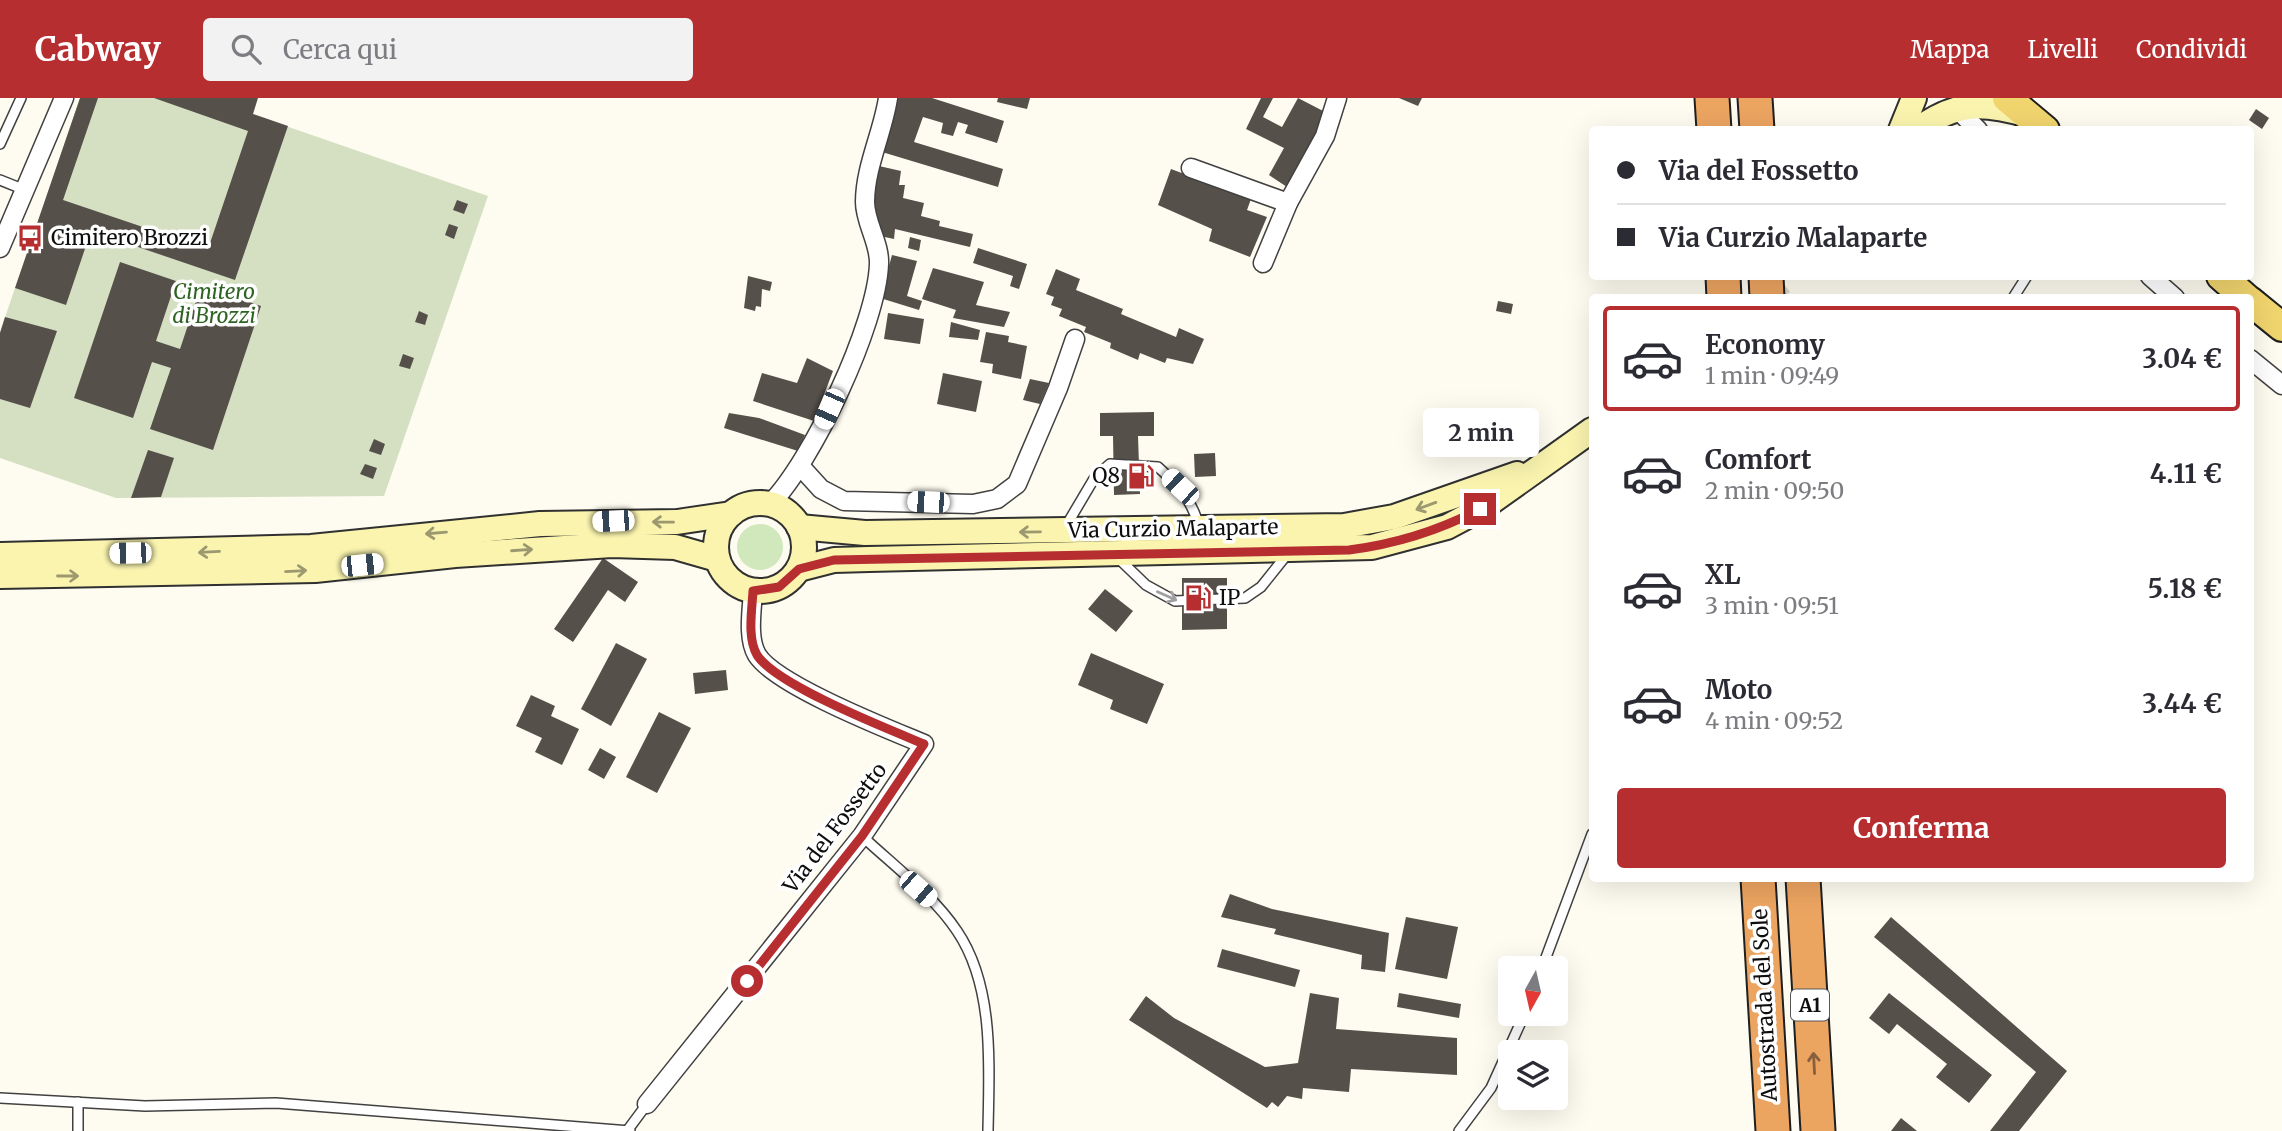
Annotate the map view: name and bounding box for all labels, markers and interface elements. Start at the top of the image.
search box [203,18,693,81]
text: Cabway [35,29,161,70]
icon: search [227,30,265,68]
text: Cerca qui [283,33,397,66]
text: Mappa [1910,34,1989,65]
text: Livelli [2027,34,2098,65]
text: Condividi [2136,34,2247,65]
text: Via del Fossetto [1659,154,1858,187]
text: Via Curzio Malaparte [1659,221,1927,254]
bus stop icon: Cimitero Brozzi [15,223,45,253]
place label: Cimitero Brozzi [51,224,208,251]
park label: Cimitero di Brozzi [172,278,256,329]
icon: car [1621,327,1684,390]
text: Economy [1705,328,1825,361]
text: 3.04 € [2142,342,2222,375]
text: 1 min · 09:49 [1705,361,1839,390]
car [811,386,848,432]
callout: 2 min [1422,408,1538,456]
text: 2 min [1448,418,1514,447]
icon: car [1621,442,1684,505]
text: Comfort [1705,443,1811,476]
text: 4.11 € [2150,457,2222,490]
fuel station icon: Q8 [1126,461,1156,491]
place label: Q8 [1092,462,1120,489]
car [1158,465,1203,509]
text: 2 min · 09:50 [1705,476,1844,505]
car [907,491,950,513]
route end [1464,493,1496,525]
one-way arrow [1416,500,1438,513]
car [592,510,635,532]
street label: Via Curzio Malaparte [1067,513,1278,544]
one-way arrow [652,515,675,529]
one-way arrow [1019,525,1042,539]
one-way arrow [425,527,448,540]
car [109,542,152,564]
one-way arrow [510,543,533,556]
one-way arrow [198,545,221,558]
car [341,552,384,578]
icon: car [1621,557,1684,620]
text: XL [1705,558,1741,591]
one-way arrow [284,565,307,578]
one-way arrow [56,569,79,583]
text: 5.18 € [2148,572,2222,605]
fuel station icon: IP [1183,583,1213,613]
place label: IP [1219,584,1240,611]
one-way arrow [1156,590,1177,603]
text: 3 min · 09:51 [1705,591,1839,620]
icon: car [1621,672,1684,735]
text: Moto [1705,673,1772,706]
text: 3.44 € [2142,687,2222,720]
text: 4 min · 09:52 [1705,706,1843,735]
street label: Via del Fossetto [776,757,892,899]
button: Conferma [1617,788,2226,868]
car [896,867,941,911]
street label: Autostrada del Sole [1746,908,1783,1103]
north arrow [1498,956,1568,1026]
map controls [1498,956,1568,1110]
route start [731,965,763,997]
road number: A1 [1791,990,1829,1021]
button: layers [1498,1040,1568,1110]
one-way arrow [1807,1052,1820,1075]

